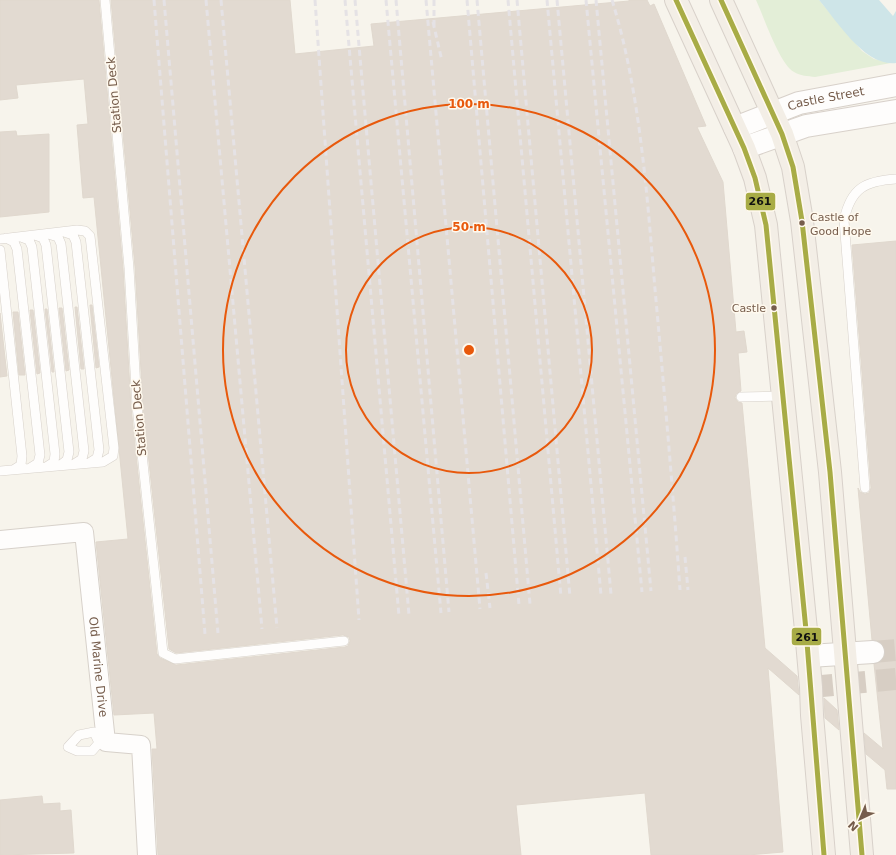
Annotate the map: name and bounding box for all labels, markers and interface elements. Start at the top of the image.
street label: Station Deck [104,56,124,134]
street label: Castle Street [786,84,866,114]
text: 100 m [448,97,490,111]
line badge: 261 [745,192,776,211]
text: 261 [749,195,771,208]
place label: Castle of Good Hope [810,211,871,238]
marker: Castle of Good Hope [797,218,807,228]
text: 50 m [452,220,486,234]
place label: Castle [732,302,766,315]
marker: Castle [769,303,779,313]
centre of rings [462,343,476,357]
street label: Station Deck [129,379,149,457]
street label: Old Marine Drive [86,616,110,718]
line badge: 261 [791,627,822,646]
text: 261 [796,631,818,644]
north arrow [840,799,880,839]
text: N [846,818,861,834]

